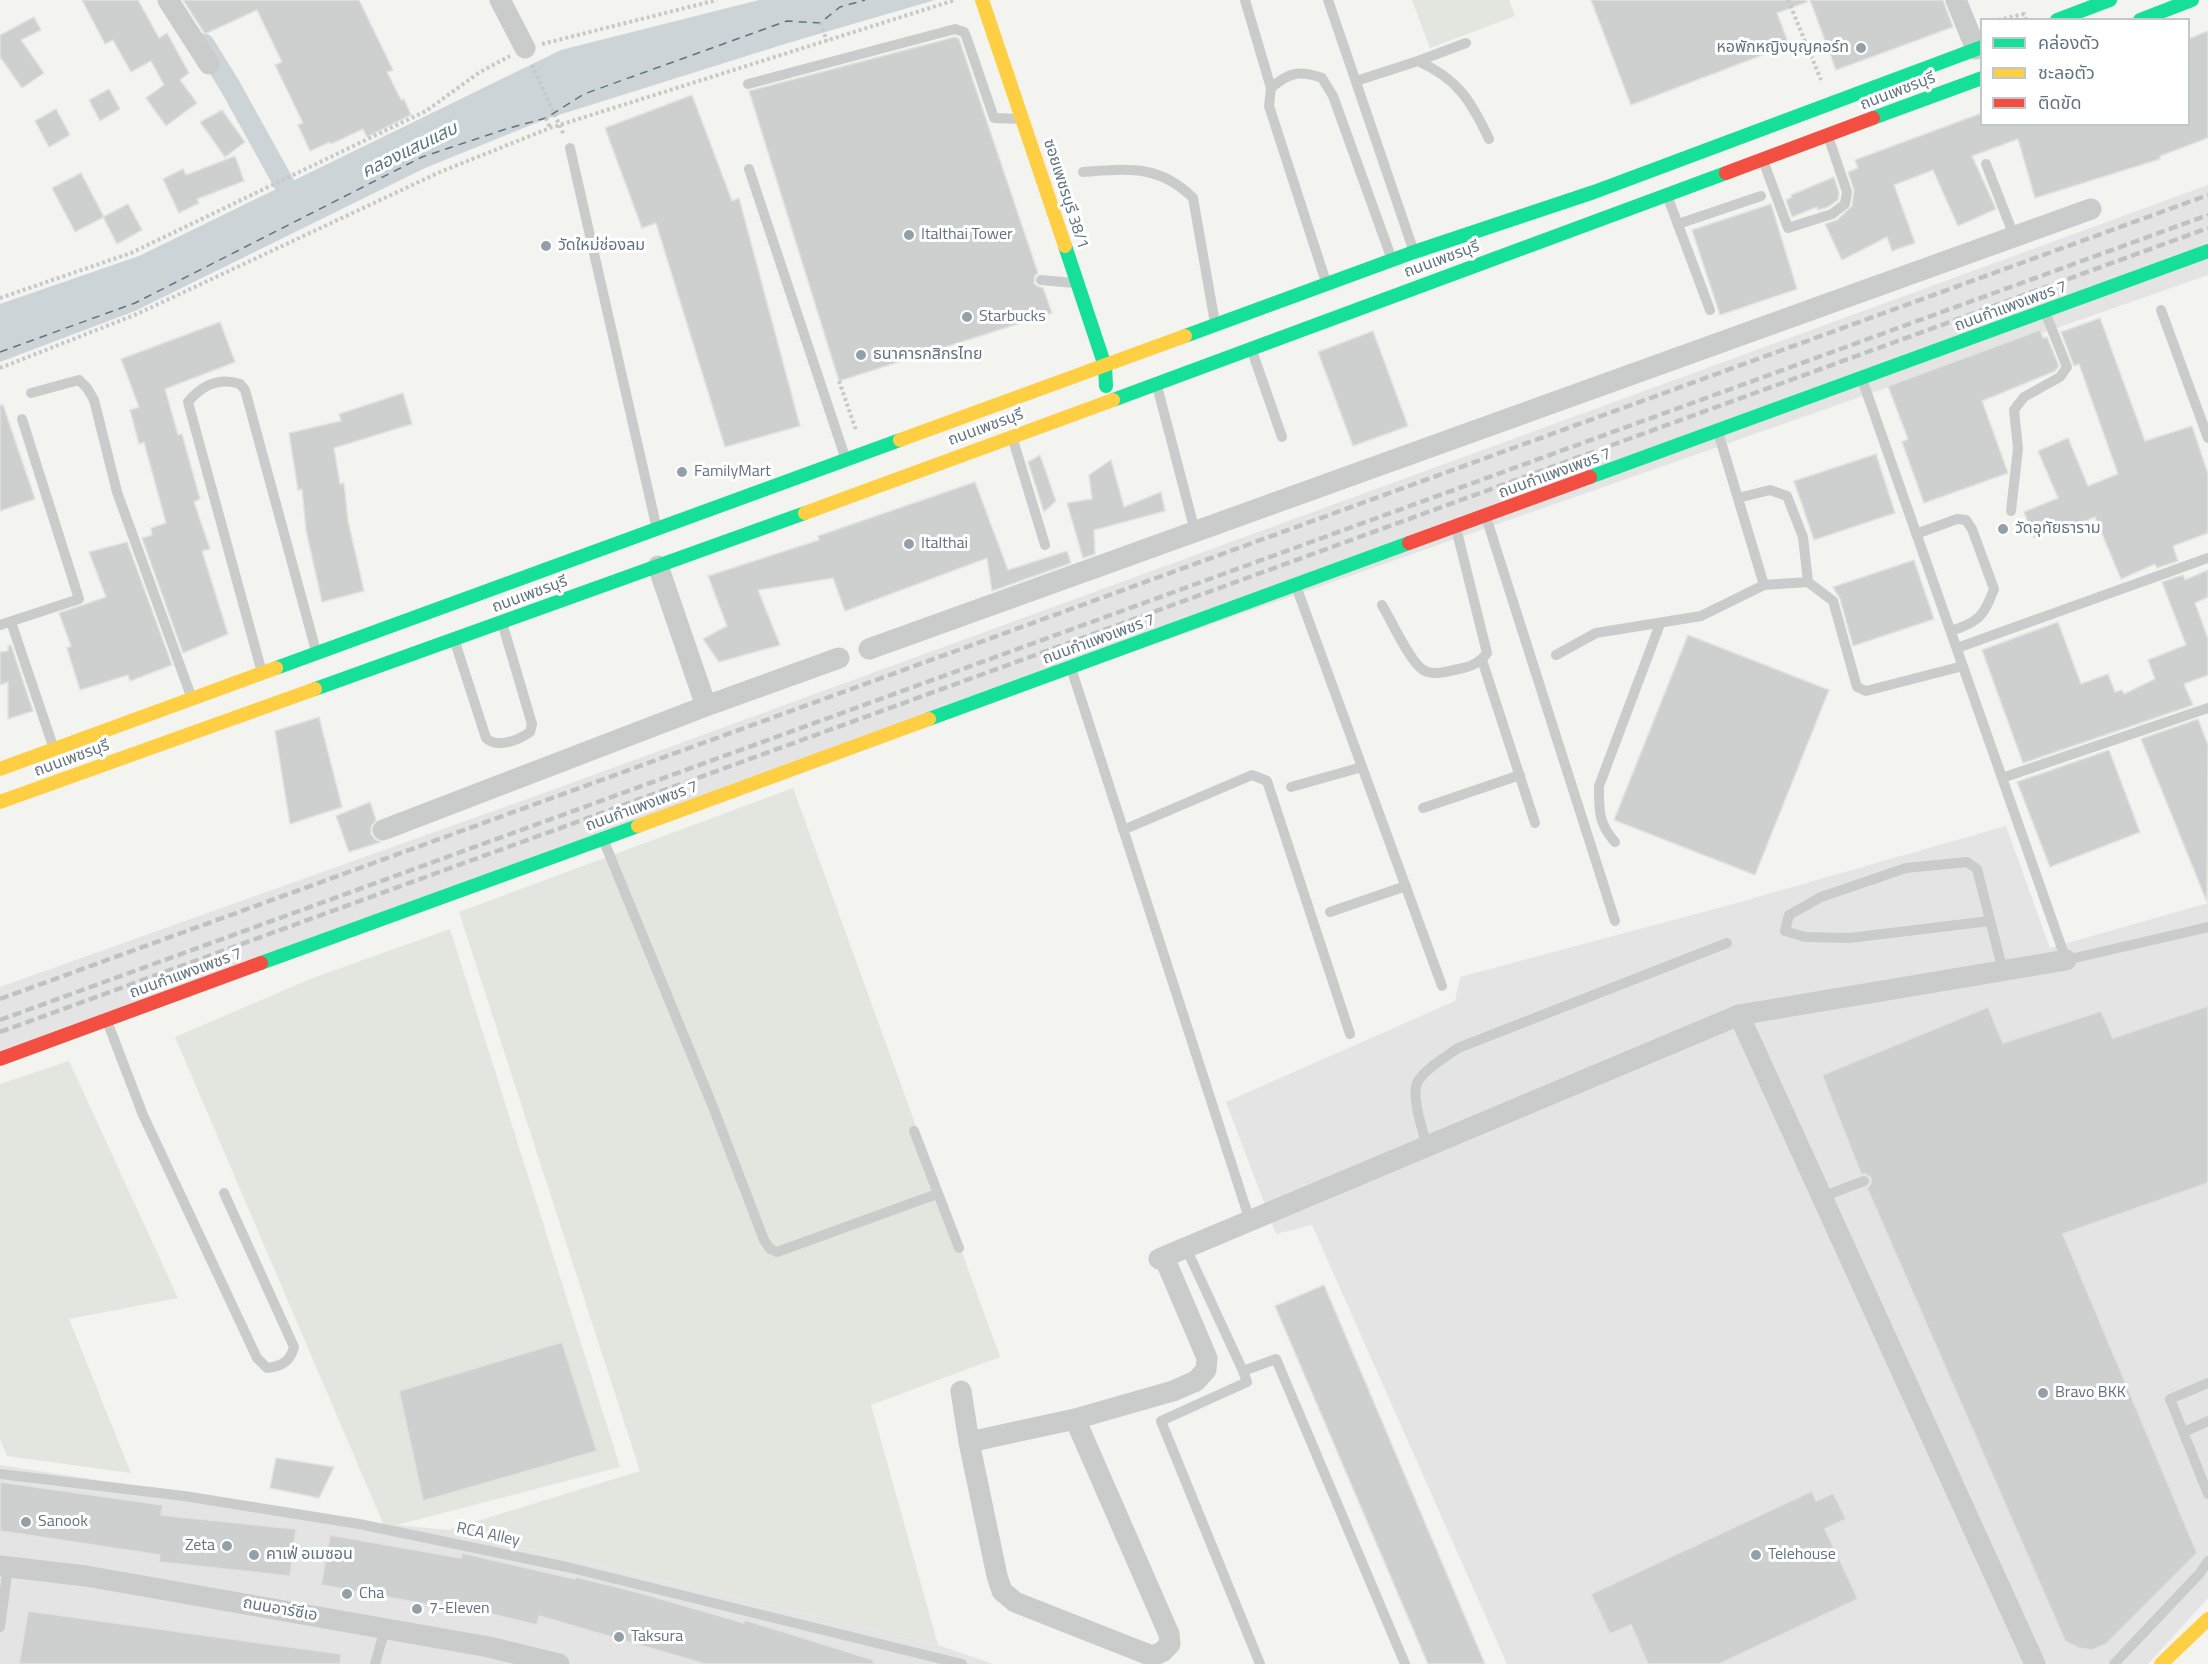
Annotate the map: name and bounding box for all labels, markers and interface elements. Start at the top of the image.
legend [1980,18,2190,126]
text: คล่องตัว [2038,29,2100,56]
place label: หอพักหญิงบุญคอร์ท [1716,38,1849,58]
marker: หอพักหญิงบุญคอร์ท [1854,41,1868,55]
text: ชะลอตัว [2038,59,2095,86]
street label: ถนนเพชรบุรี [1858,69,1938,115]
text: ติดขัด [2038,89,2081,116]
water label: คลองแสนแสบ [359,119,461,183]
street label: ซอยเพชรบุรี 38/1 [1038,137,1092,251]
place label: Italthai Tower [921,225,1013,245]
marker: Italthai Tower [902,228,916,242]
place label: วัดใหม่ช่องลม [558,236,645,256]
street label: ถนนเพชรบุรี [1402,237,1482,283]
marker: วัดใหม่ช่องลม [539,239,553,253]
street label: ถนนกำแพงเพชร 7 [1952,278,2070,336]
place label: Starbucks [979,307,1046,327]
marker: Starbucks [960,310,974,324]
place label: ธนาคารกสิกรไทย [873,345,982,365]
marker: ธนาคารกสิกรไทย [854,348,868,362]
street label: ถนนเพชรบุรี [946,405,1026,451]
street label: ถนนกำแพงเพชร 7 [1496,445,1614,503]
place label: FamilyMart [694,462,771,482]
marker: FamilyMart [675,465,689,479]
place label: วัดอุทัยธาราม [2015,519,2100,539]
marker: วัดอุทัยธาราม [1996,522,2010,536]
place label: Italthai [921,534,968,554]
marker: Italthai [902,537,916,551]
street label: ถนนเพชรบุรี [490,572,570,618]
street label: ถนนกำแพงเพชร 7 [1040,611,1158,669]
street label: ถนนเพชรบุรี [32,736,112,782]
street label: ถนนกำแพงเพชร 7 [583,778,701,836]
street label: ถนนกำแพงเพชร 7 [127,945,245,1003]
place label: Bravo BKK [2055,1383,2126,1403]
marker: Bravo BKK [2036,1386,2050,1400]
place label: Sanook [38,1512,88,1532]
marker: Sanook [19,1515,33,1529]
street label: RCA Alley [455,1519,521,1551]
place label: Zeta [185,1536,215,1556]
marker: Zeta [220,1539,234,1553]
place label: คาเฟ่ อเมซอน [266,1545,353,1565]
place label: Telehouse [1768,1545,1836,1565]
marker: คาเฟ่ อเมซอน [247,1548,261,1562]
marker: Telehouse [1749,1548,1763,1562]
place label: Cha [359,1584,384,1604]
marker: Cha [340,1587,354,1601]
street label: ถนนอาร์ซีเอ [241,1594,319,1626]
place label: 7-Eleven [429,1599,490,1619]
marker: 7-Eleven [410,1602,424,1616]
place label: Taksura [631,1627,683,1647]
marker: Taksura [612,1630,626,1644]

